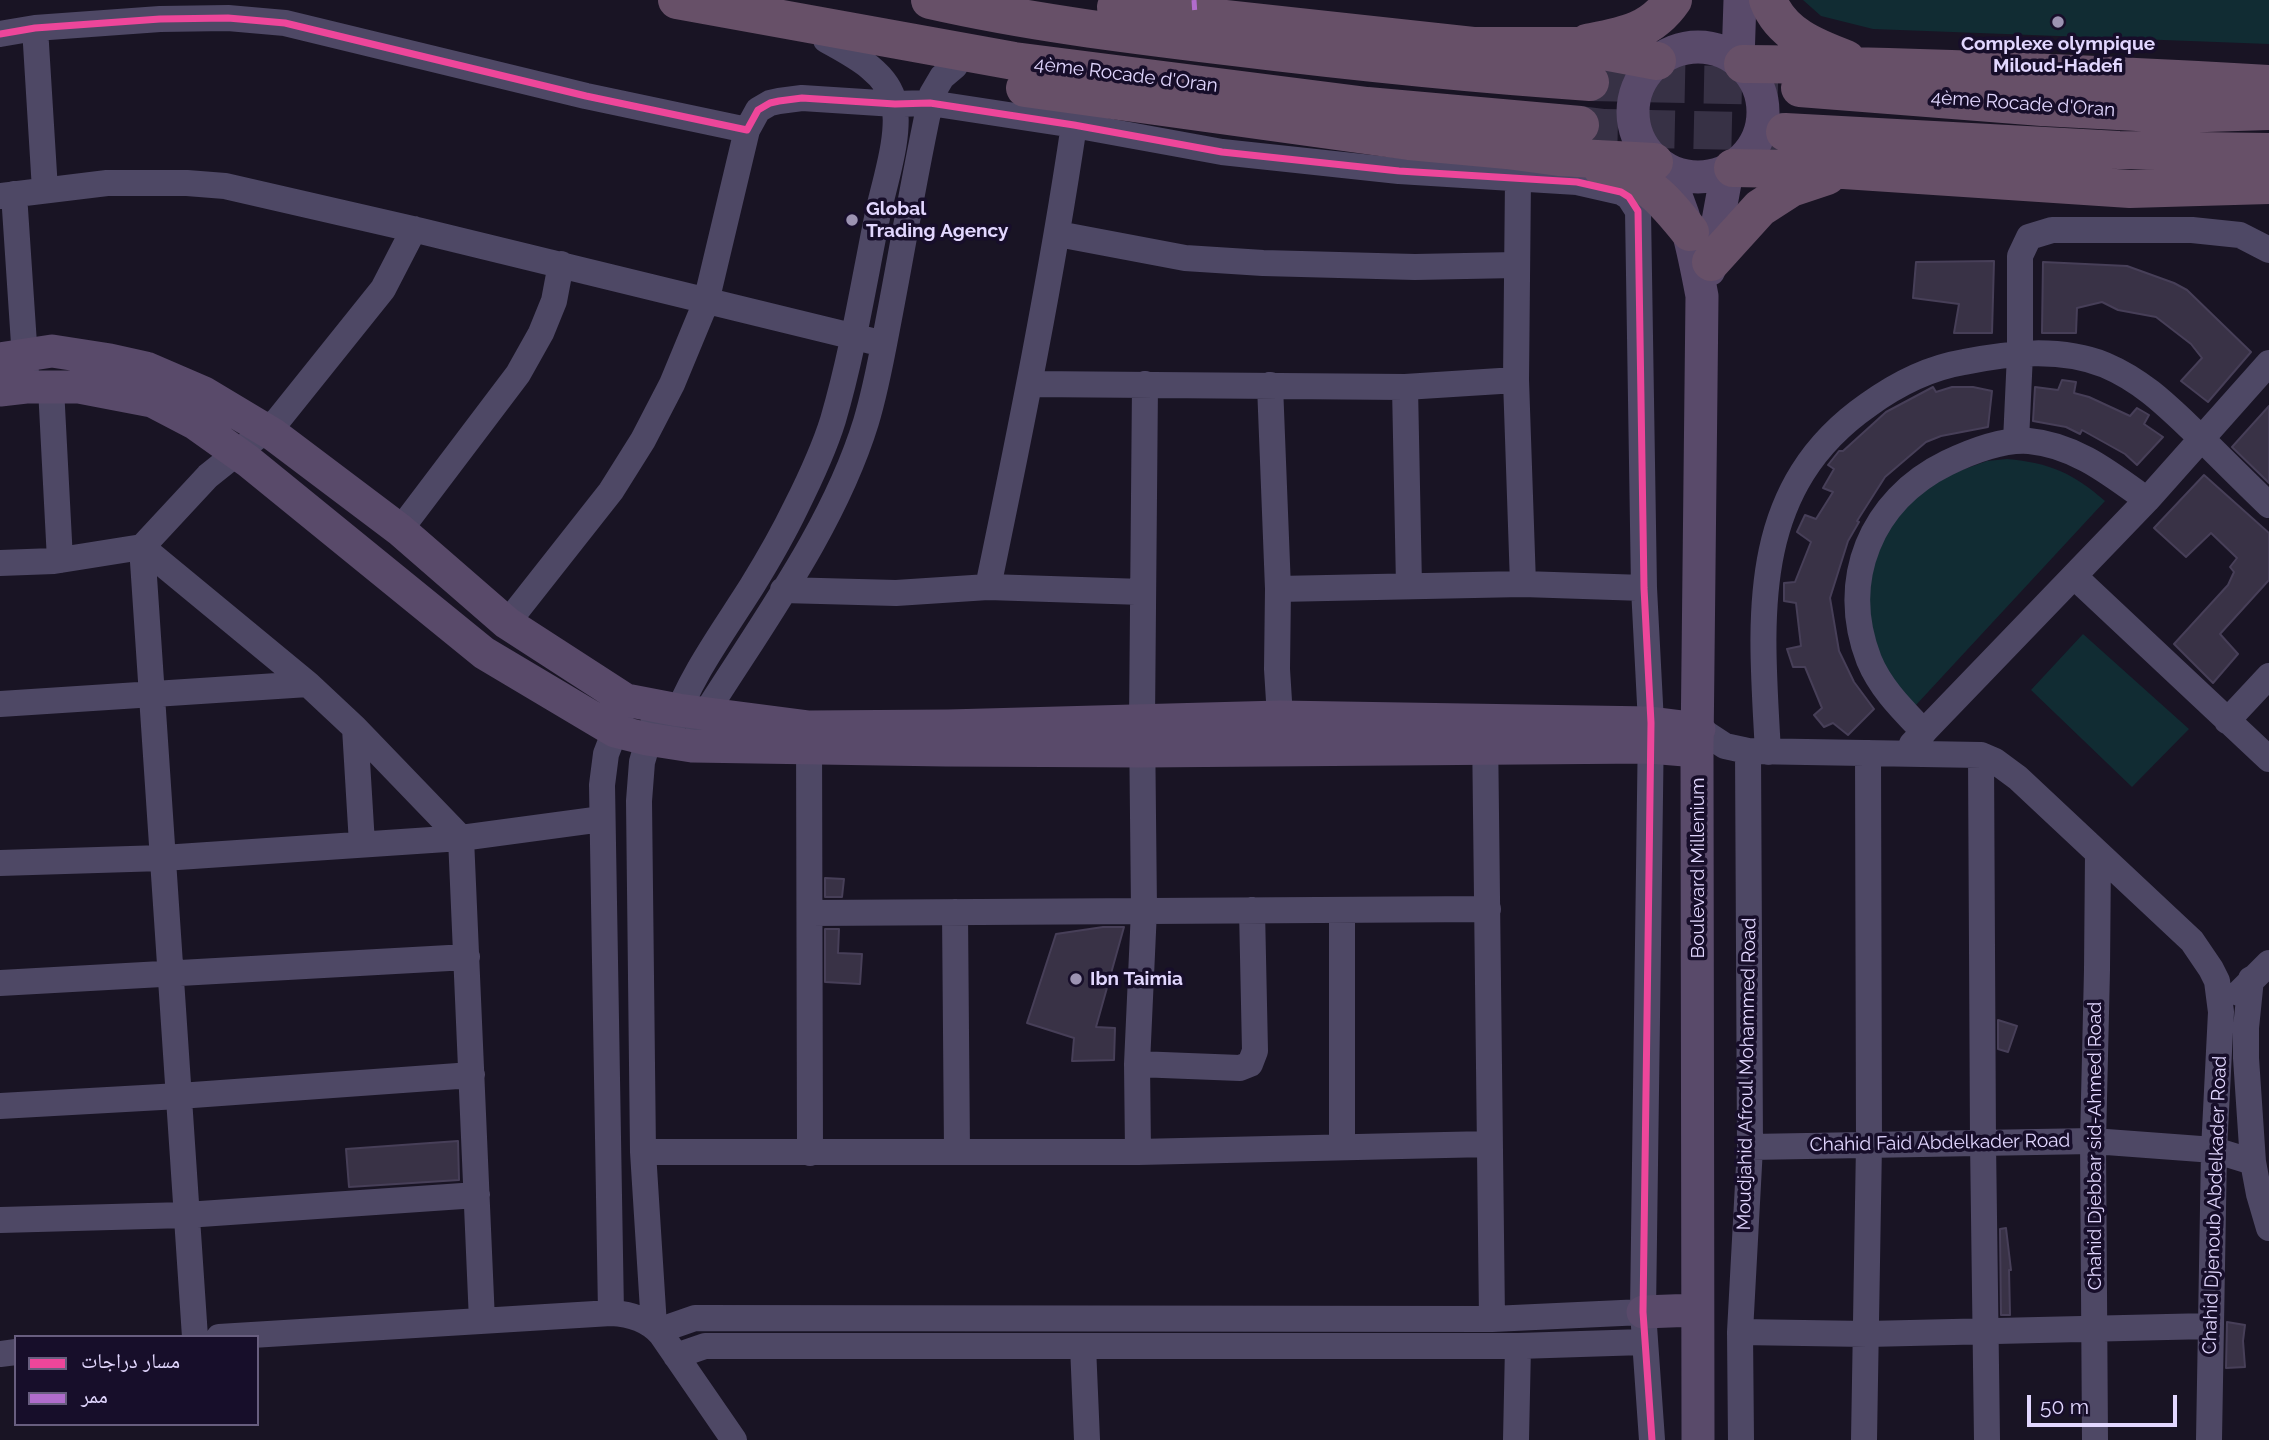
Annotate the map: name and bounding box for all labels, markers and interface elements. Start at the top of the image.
marker: Complexe olympique Miloud-Hadefi [2050,14,2066,30]
place label: Complexe olympique Miloud-Hadefi [1961,33,2155,77]
street label: 4ème Rocade d'Oran [1033,52,1219,98]
street label: 4ème Rocade d'Oran [1930,86,2116,122]
place label: Global Trading Agency [866,198,1009,242]
marker: Global Trading Agency [844,212,860,228]
street label: Boulevard Millenium [1687,778,1709,958]
street label: Moudjahid Afroul Mohammed Road [1733,917,1761,1231]
place label: Ibn Taimia [1090,968,1183,990]
marker: Ibn Taimia [1068,971,1084,987]
street label: Chahid Djebbar sid-Ahmed Road [2084,1002,2106,1290]
street label: Chahid Djenoub Abdelkader Road [2198,1055,2232,1355]
street label: Chahid Faid Abdelkader Road [1810,1129,2070,1157]
legend [14,1335,259,1426]
text: مسار دراجات [81,1348,180,1373]
scale bar [2031,1380,2182,1424]
text: ممر [81,1383,108,1408]
text: 50 m [2040,1394,2089,1419]

